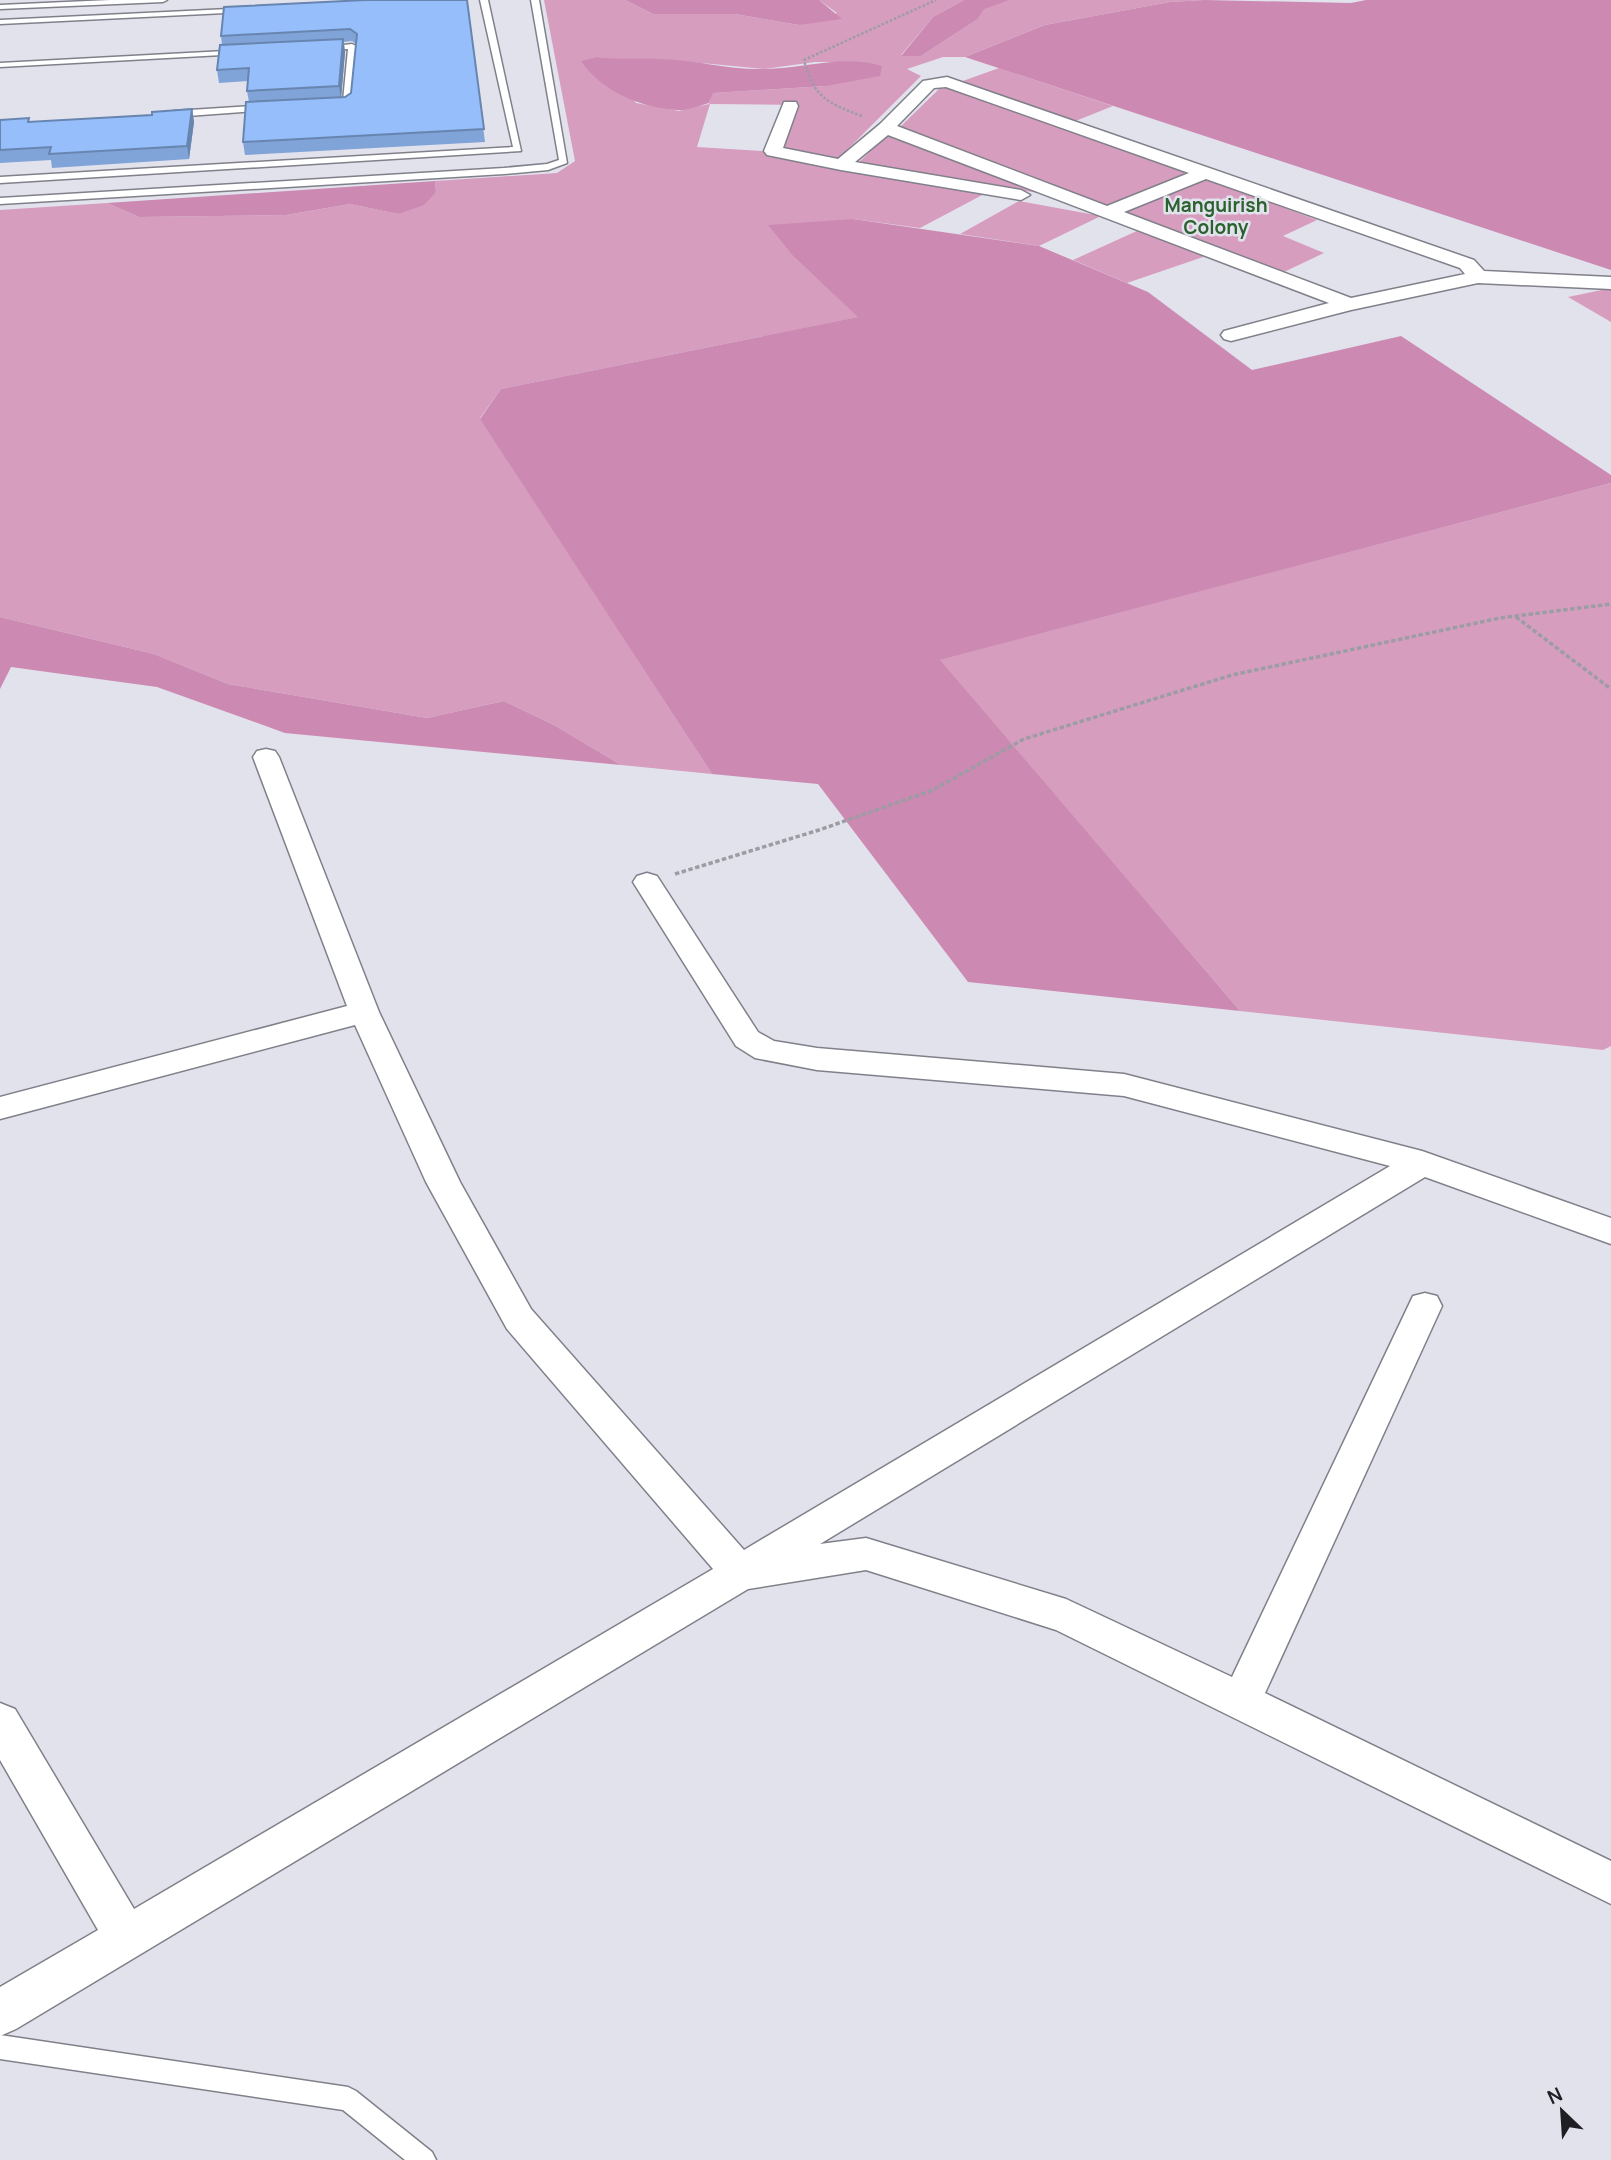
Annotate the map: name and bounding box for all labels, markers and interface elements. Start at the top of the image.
district label: Manguirish Colony [1164,192,1268,240]
north arrow [1527,2076,1597,2146]
text: N [1543,2081,1566,2110]

